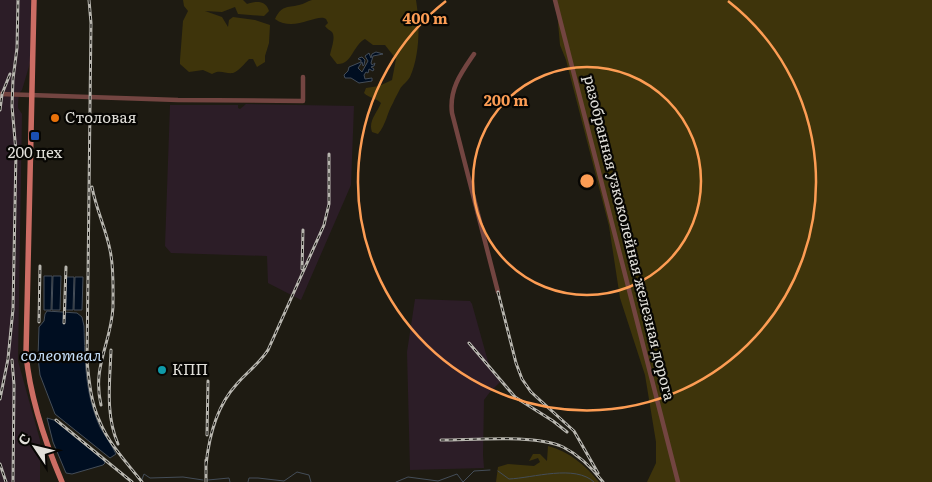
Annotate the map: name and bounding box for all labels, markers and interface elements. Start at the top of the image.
text: 400 m [402,6,448,29]
street label: разобранная узкоколейная железная дорога [579,72,682,404]
text: 200 m [484,88,528,111]
place label: Cтоловая [65,105,137,128]
marker: Cтоловая [49,112,61,124]
marker: 200 цех [29,130,41,142]
place label: 200 цех [8,140,63,163]
centre of rings [578,172,596,190]
water label: солеотвал [21,342,102,366]
place label: КПП [172,357,208,380]
marker: КПП [156,364,168,376]
north arrow [10,422,60,472]
text: С [12,429,35,449]

